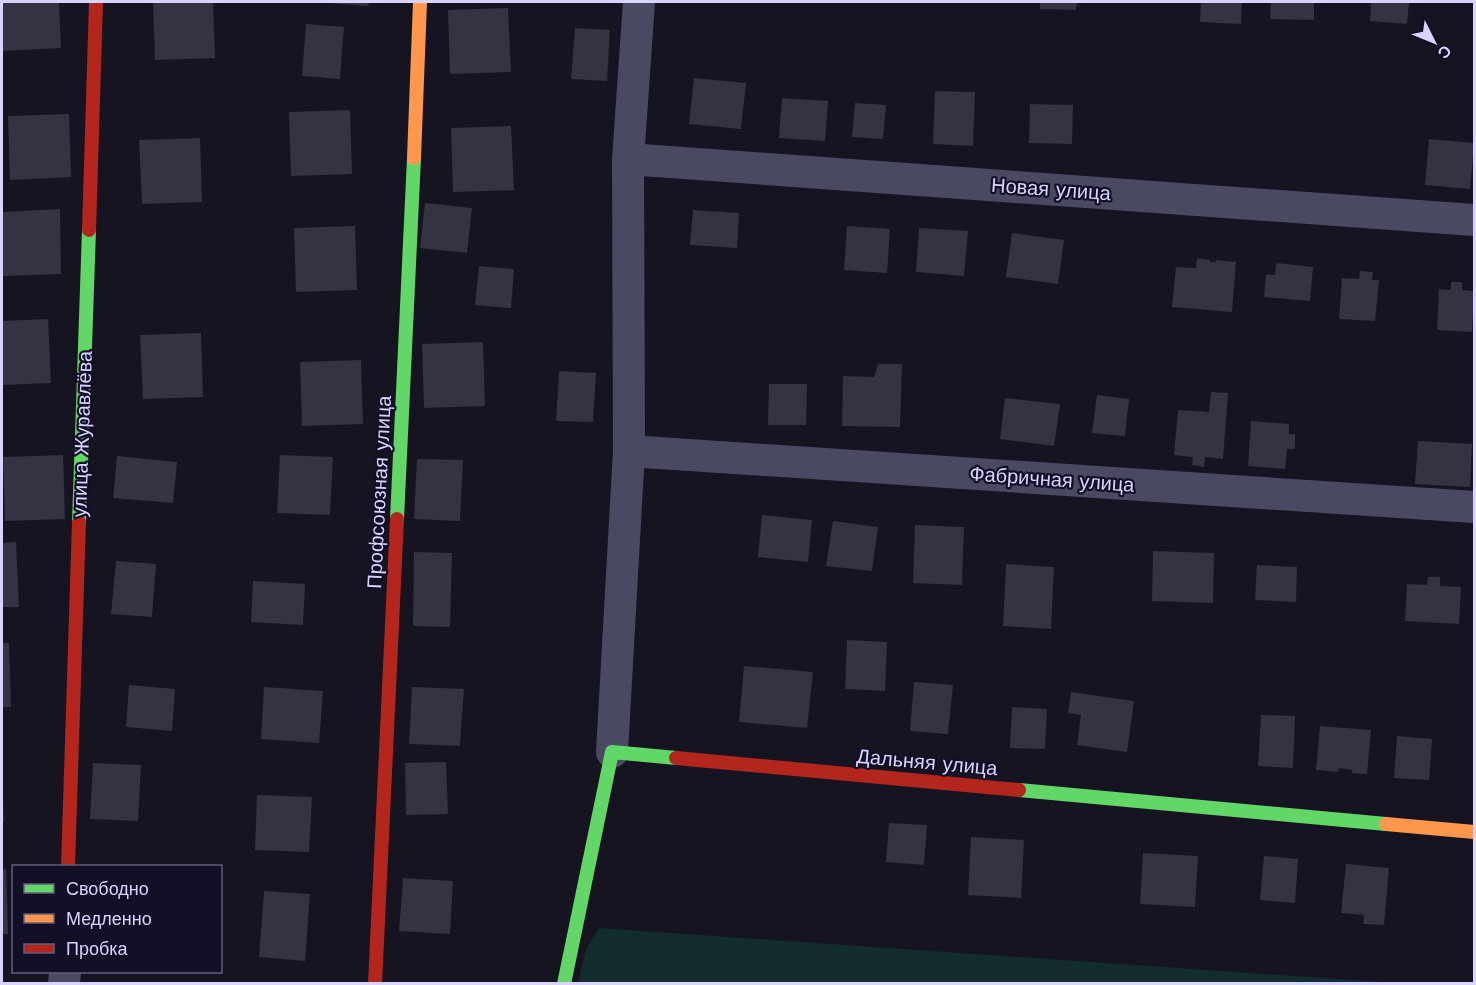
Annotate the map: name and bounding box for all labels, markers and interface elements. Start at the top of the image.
north arrow [1404,12,1464,72]
text: С [1433,41,1455,63]
street label: Новая улица [990,173,1112,205]
street label: улица Журавлёва [67,349,97,518]
street label: Профсоюзная улица [362,394,396,589]
street label: Фабричная улица [969,461,1136,497]
street label: Дальняя улица [856,744,999,780]
legend [12,865,222,973]
text: Свободно [66,878,149,899]
text: Медленно [66,908,152,929]
text: Пробка [66,938,129,959]

